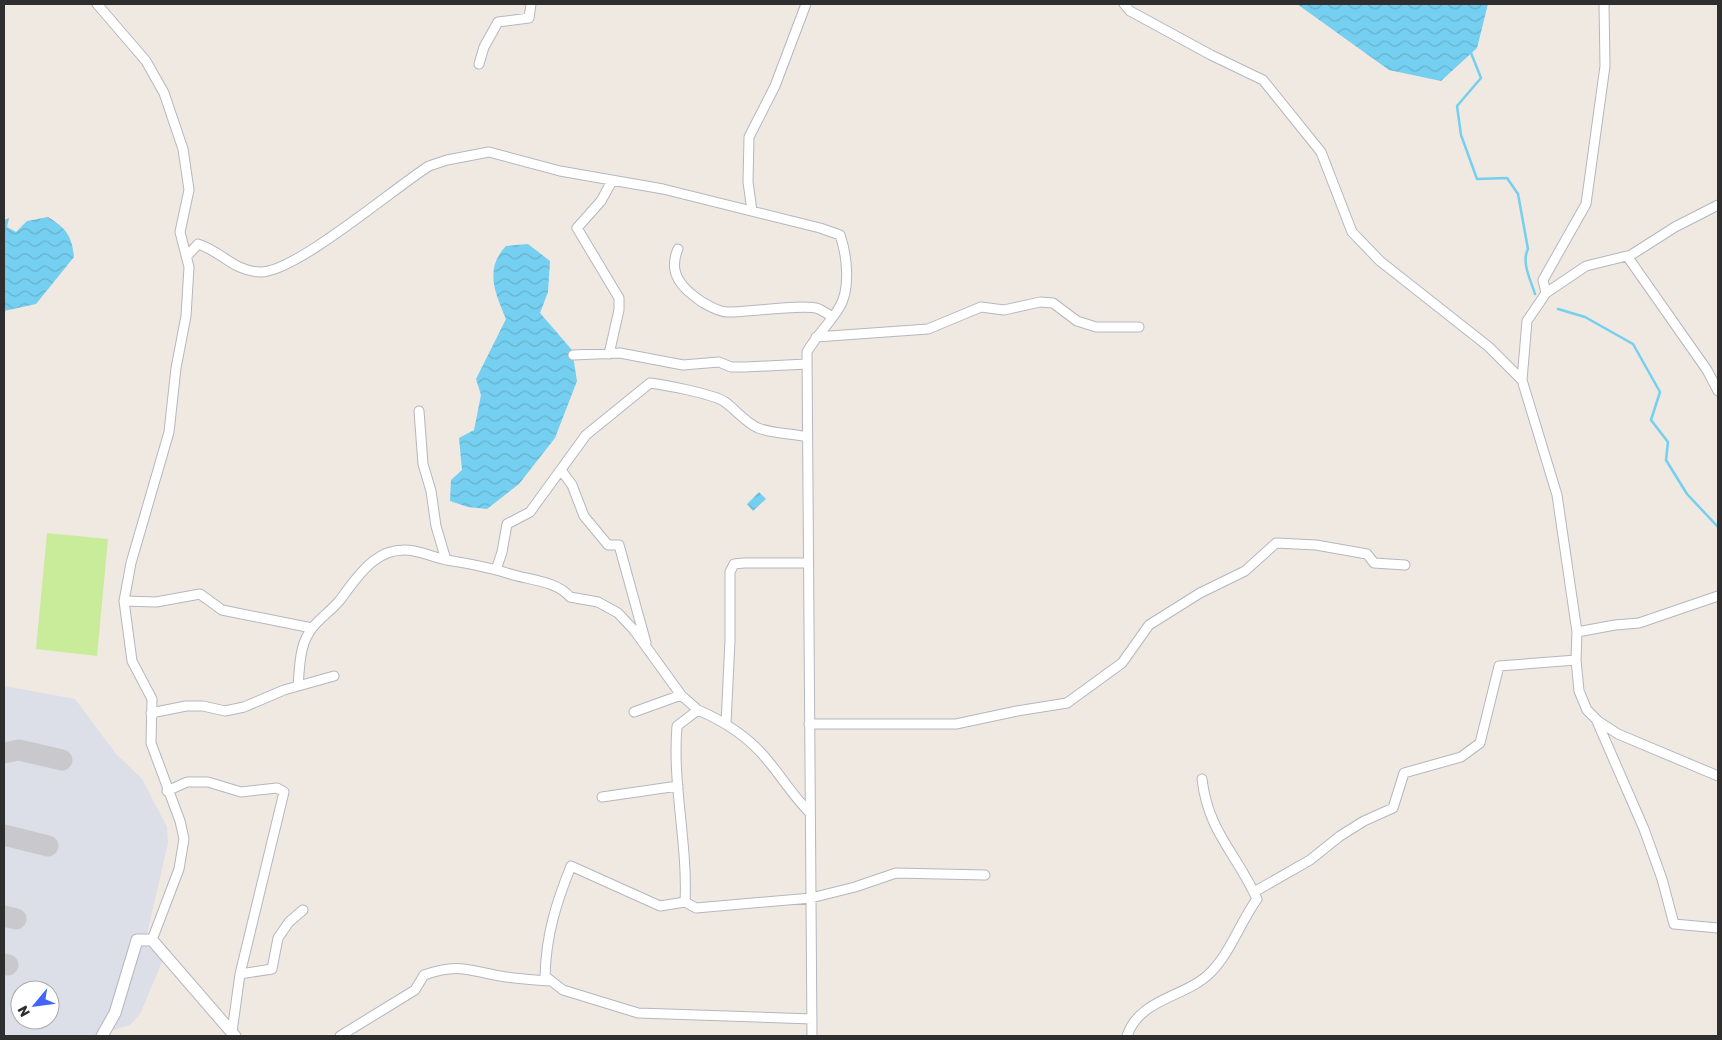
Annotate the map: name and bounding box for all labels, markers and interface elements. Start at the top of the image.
north arrow [10,980,60,1030]
text: N [14,1003,34,1020]

